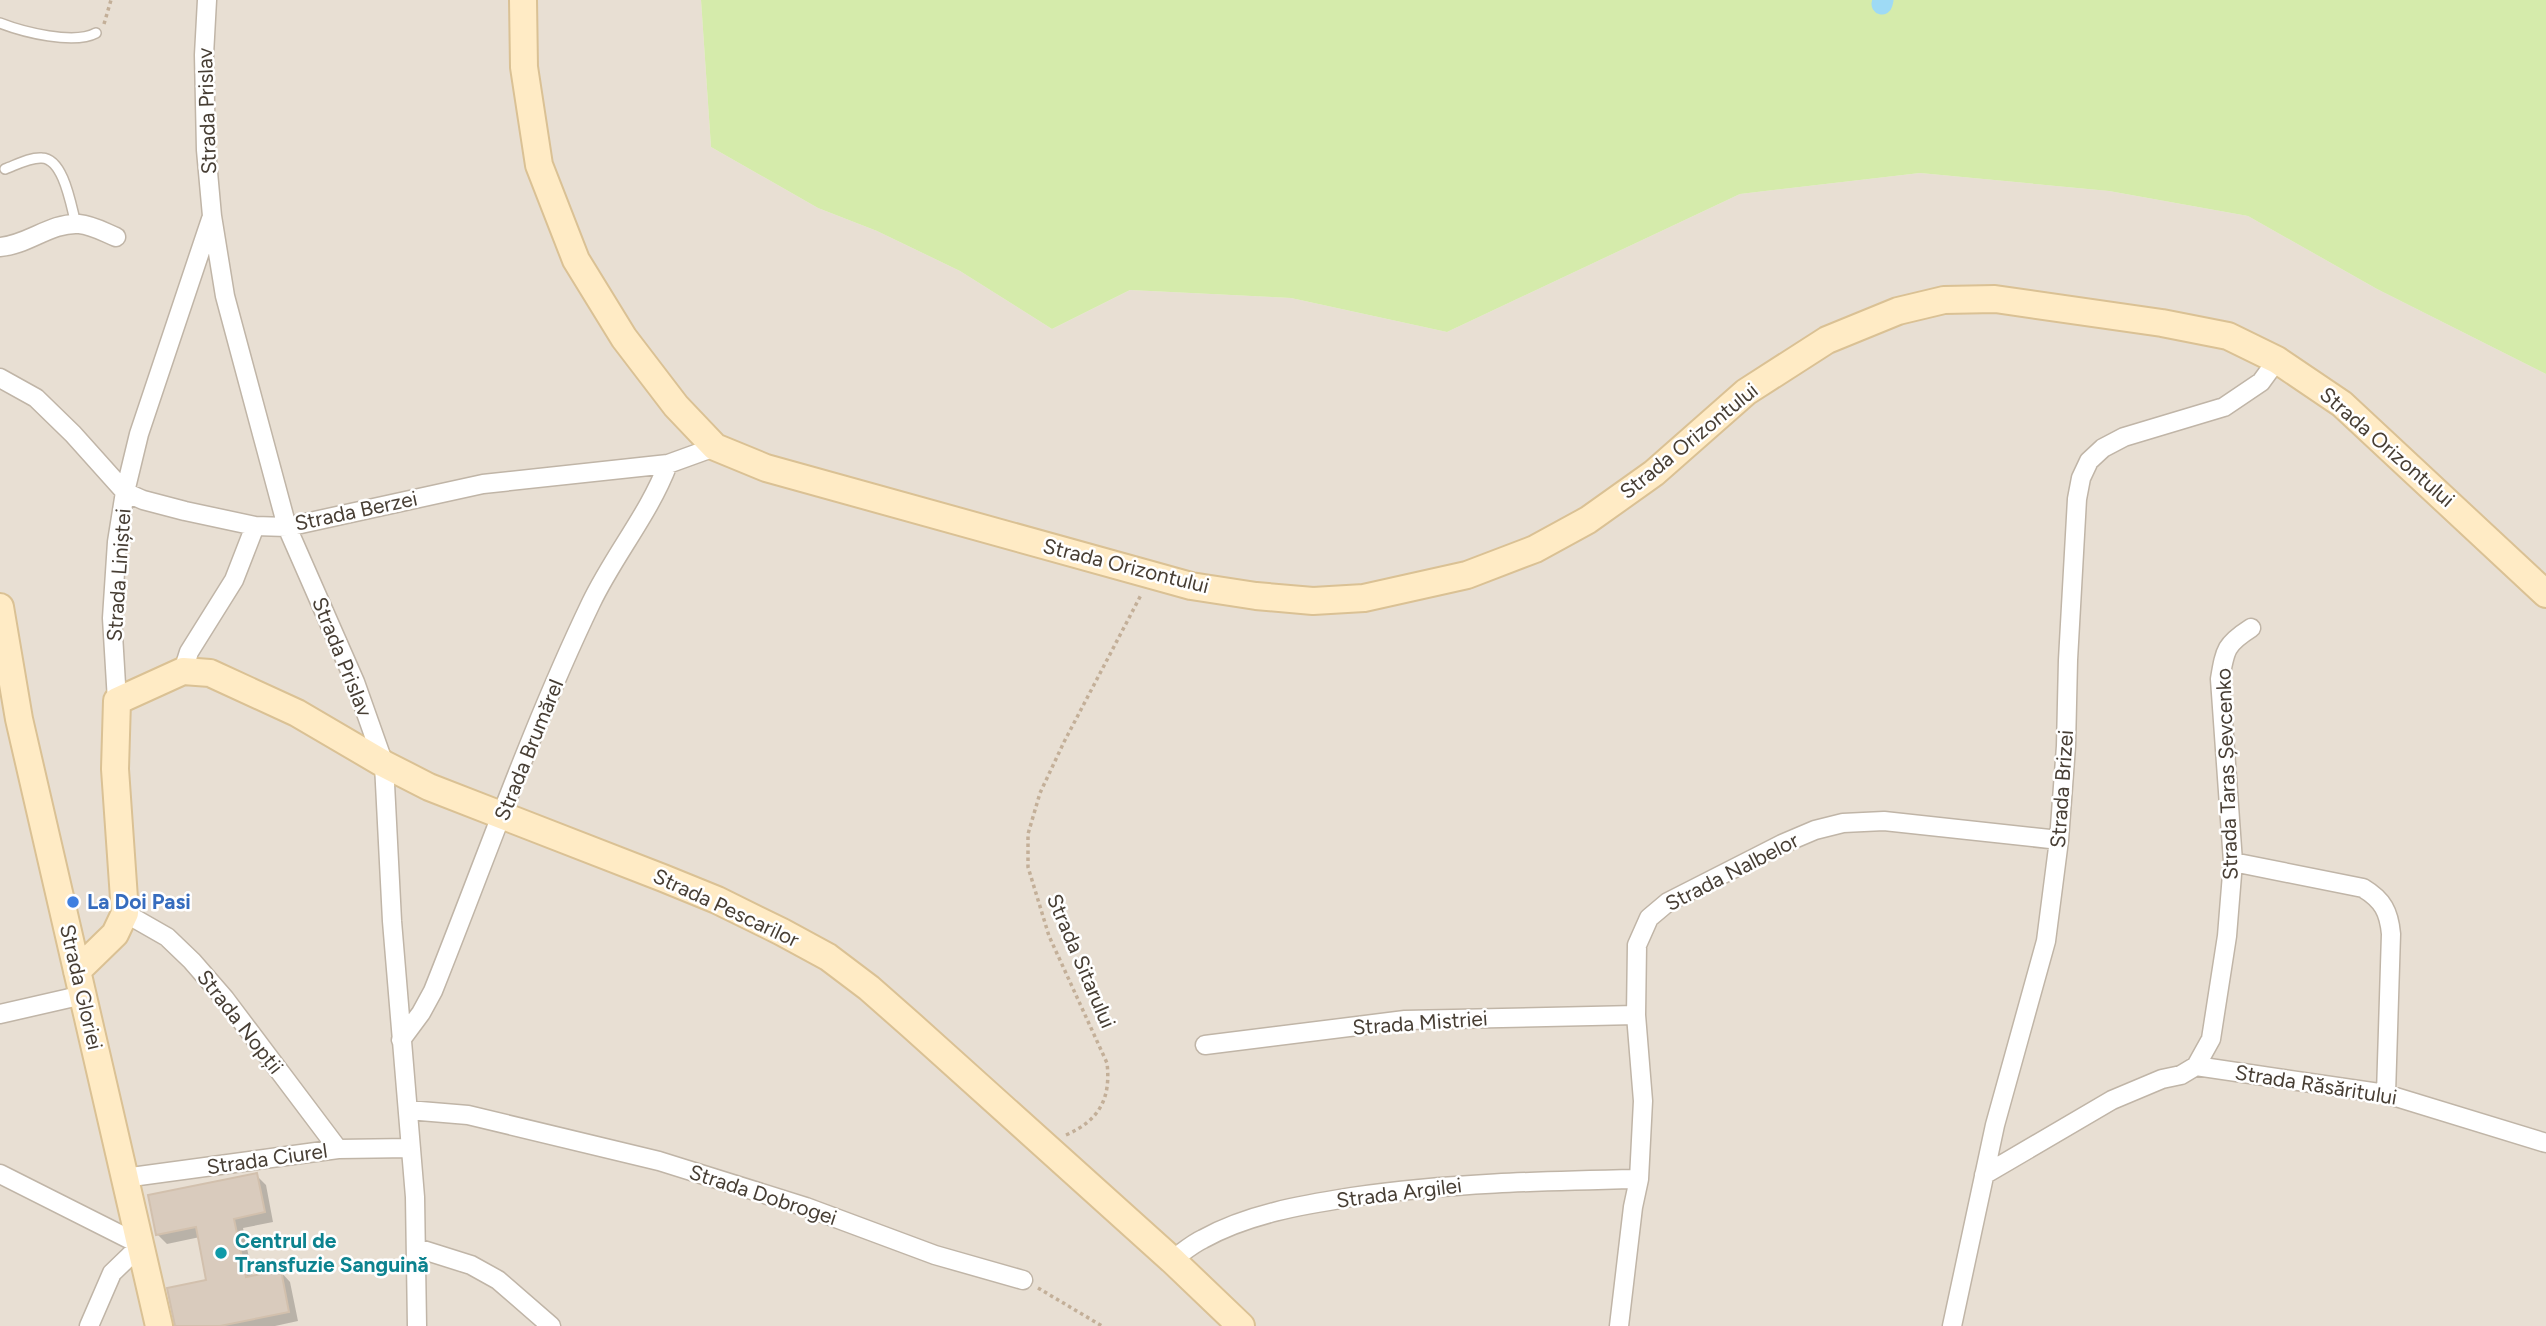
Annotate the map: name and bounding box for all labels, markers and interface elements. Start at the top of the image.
street label: Strada Prislav [192,47,221,175]
street label: Strada Orizontului [1615,377,1763,504]
street label: Strada Orizontului [2315,381,2460,512]
street label: Strada Berzei [292,485,420,536]
street label: Strada Liniștei [101,508,136,642]
street label: Strada Orizontului [1041,533,1212,598]
street label: Strada Prislav [307,593,378,720]
street label: Strada Taras Șevcenko [2210,668,2243,880]
street label: Strada Brumărel [489,675,568,824]
street label: Strada Brizei [2045,729,2078,849]
street label: Strada Nalbelor [1661,827,1803,916]
street label: Strada Pescarilor [649,863,803,952]
place label: La Doi Pasi [87,889,191,914]
street label: Strada Sitarului [1042,890,1121,1032]
marker: La Doi Pasi [65,894,81,910]
street label: Strada Gloriei [55,922,108,1052]
street label: Strada Nopții [192,965,289,1079]
street label: Strada Mistriei [1352,1005,1488,1040]
street label: Strada Răsăritului [2233,1059,2399,1110]
street label: Strada Ciurel [205,1138,329,1179]
street label: Strada Dobrogei [686,1159,840,1230]
street label: Strada Argilei [1335,1172,1463,1213]
place label: Centrul de Transfuzie Sanguină [235,1228,429,1277]
marker: Centrul de Transfuzie Sanguină [213,1245,229,1261]

